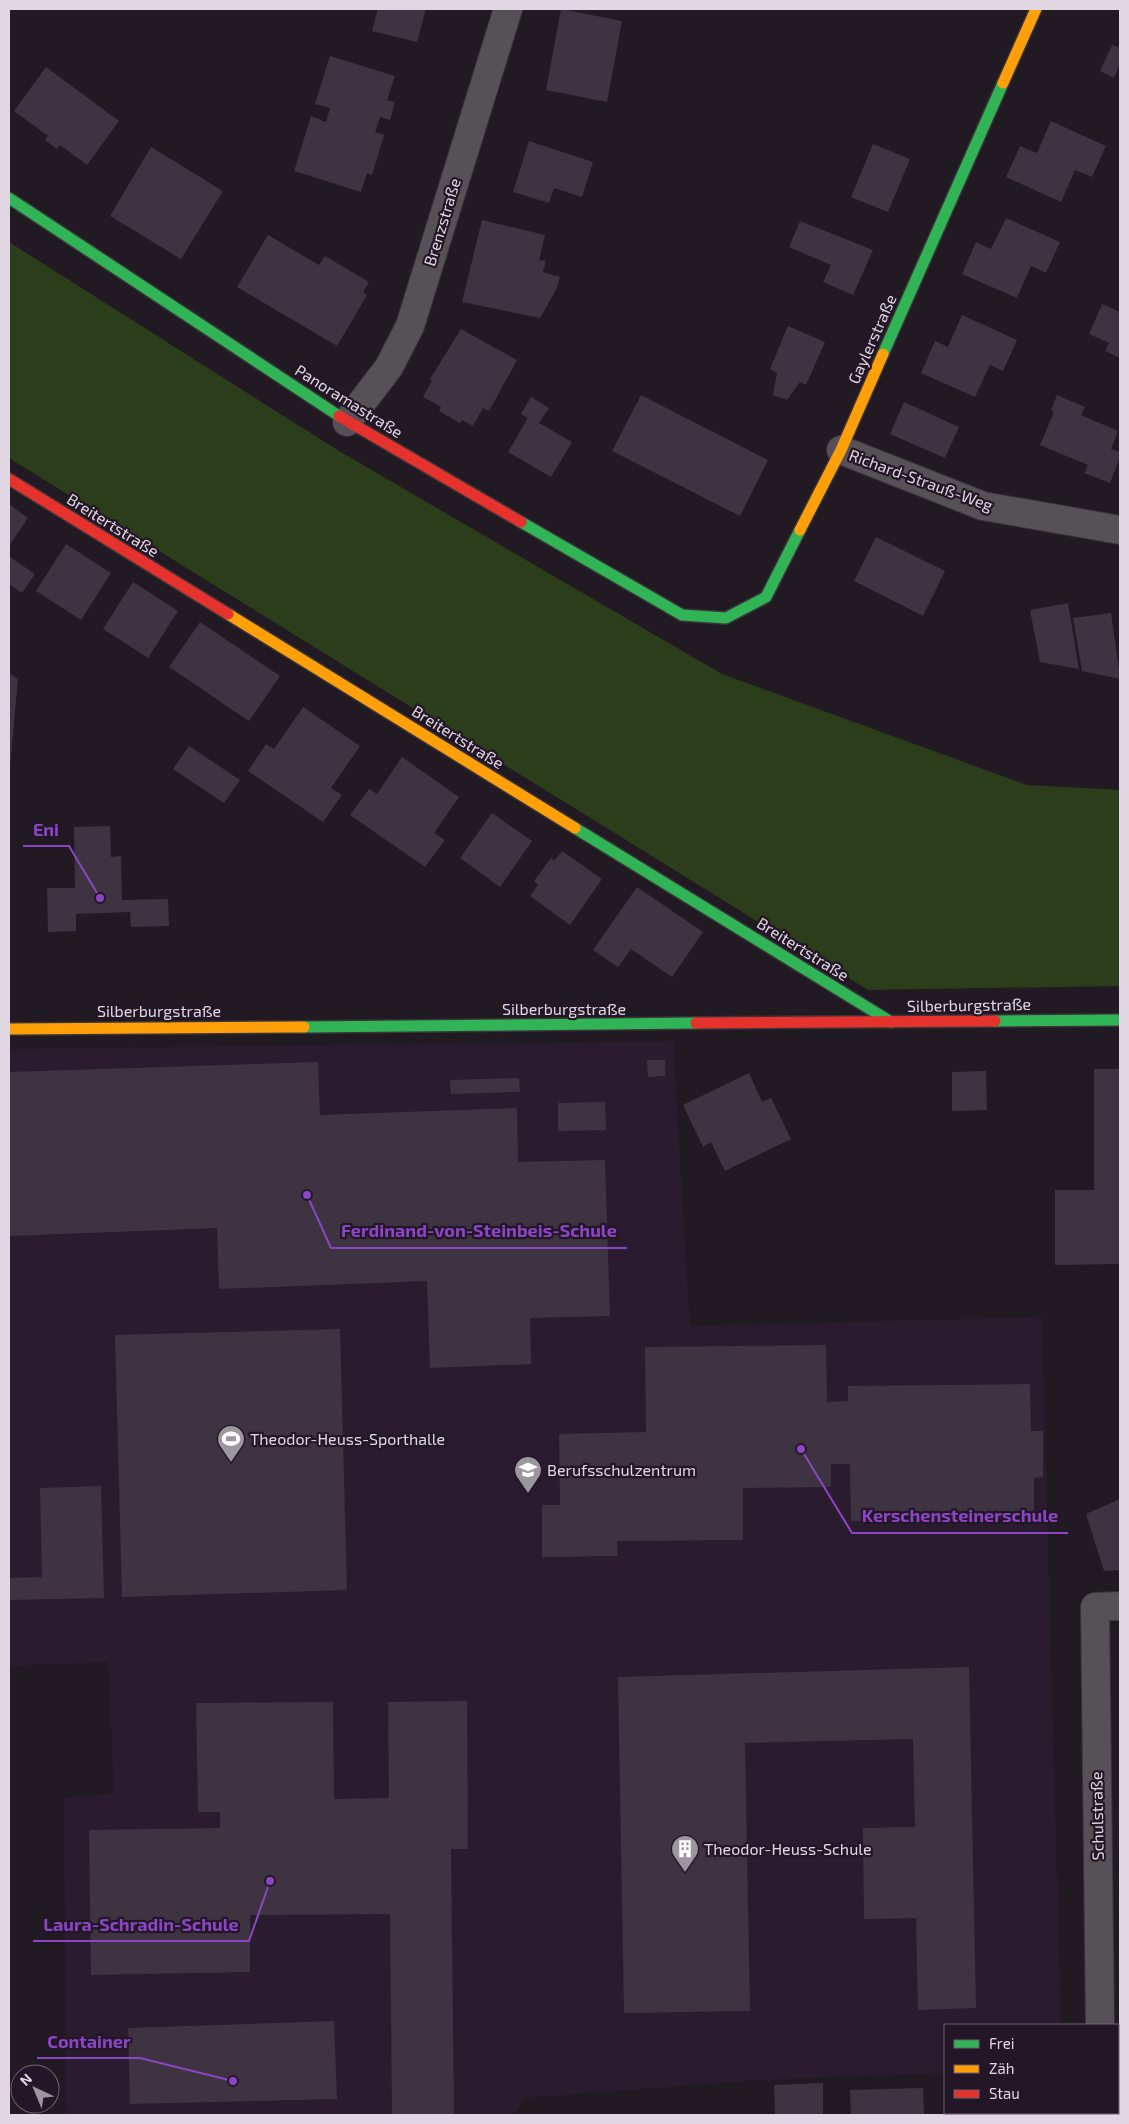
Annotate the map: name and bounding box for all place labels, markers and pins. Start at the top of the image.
callout: Eni [23,813,69,846]
callout: Ferdinand-von-Steinbeis-Schule [331,1215,627,1248]
sports icon: Theodor-Heuss-Sporthalle [216,1424,246,1463]
place label: Theodor-Heuss-Sporthalle [250,1429,445,1448]
school or university icon: Berufsschulzentrum [513,1455,543,1494]
place label: Berufsschulzentrum [547,1460,696,1479]
callout: Kerschensteinerschule [852,1500,1068,1533]
building icon: Theodor-Heuss-Schule [670,1834,700,1873]
place label: Theodor-Heuss-Schule [704,1839,872,1858]
callout: Laura-Schradin-Schule [33,1908,249,1941]
callout: Container [37,2025,140,2058]

